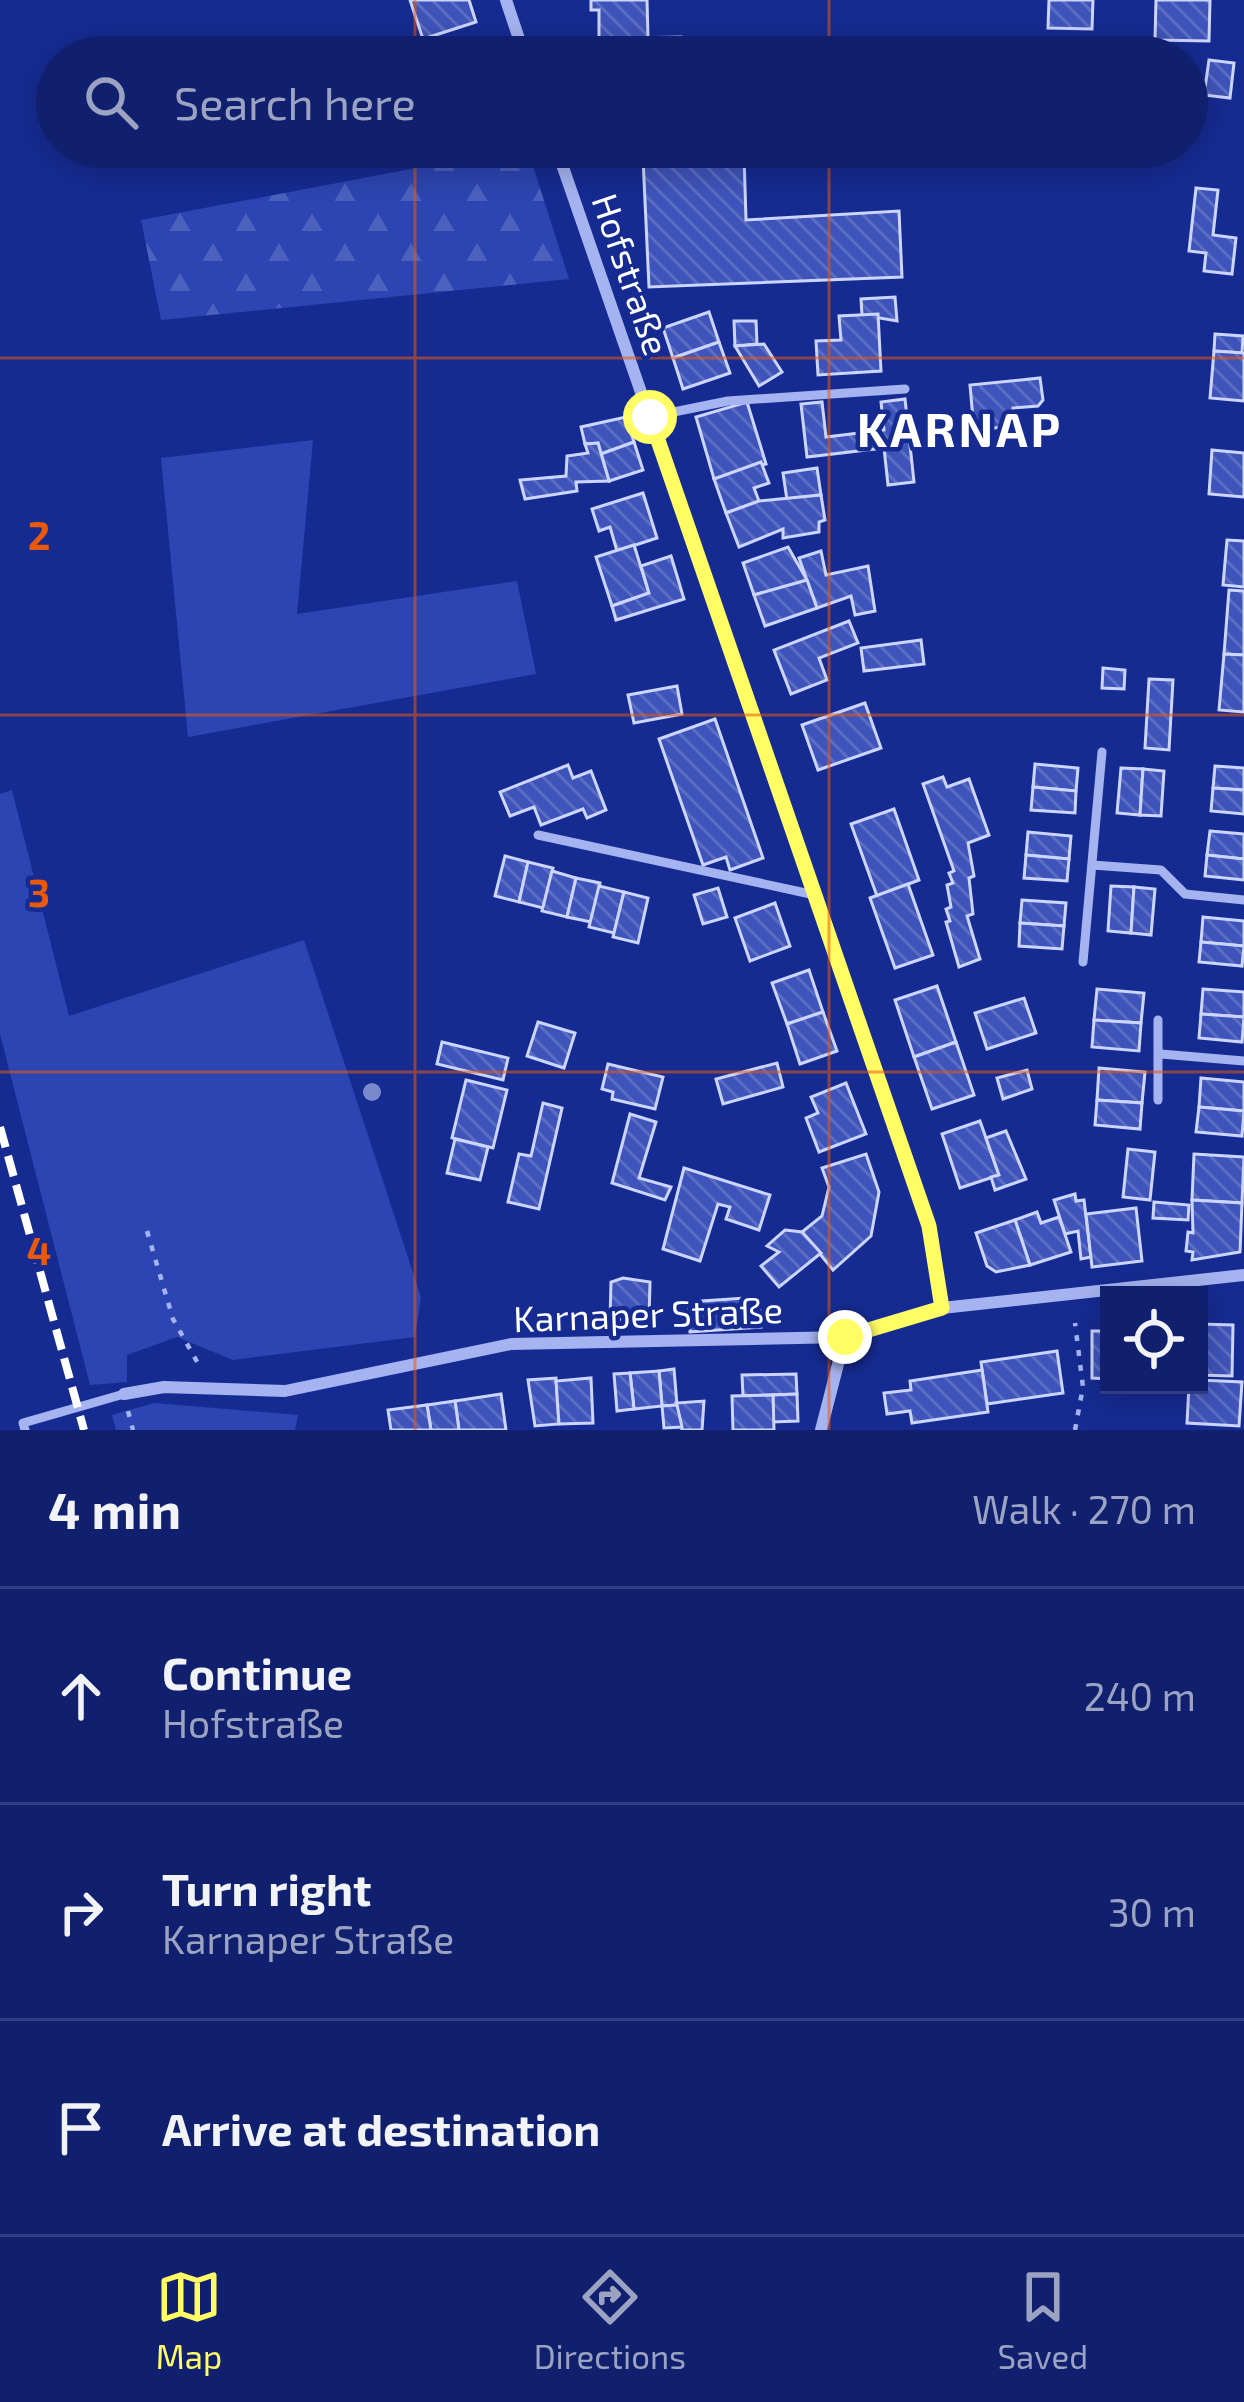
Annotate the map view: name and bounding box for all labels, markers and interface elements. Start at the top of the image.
search box [36,36,1208,168]
icon: search [78,69,144,135]
text: Search here [174,75,416,129]
street label: Hofstraße [584,188,680,360]
route start [623,390,677,444]
district label: KARNAP [857,399,1063,457]
text: 2 [28,511,50,558]
text: 3 [28,868,50,915]
text: 4 [27,1226,51,1273]
map controls [1100,1286,1208,1394]
button: locate [1100,1286,1208,1394]
street label: Karnaper Straße [513,1287,783,1339]
route end [818,1310,872,1364]
text: 4 min [48,1478,181,1539]
text: Walk · 270 m [972,1485,1196,1532]
text: Continue [162,1645,352,1699]
icon: ahead [48,1663,114,1729]
text: 240 m [1084,1672,1196,1719]
text: Hofstraße [162,1699,344,1746]
text: Turn right [162,1861,371,1915]
icon: right [48,1879,114,1945]
text: 30 m [1108,1888,1196,1935]
text: Karnaper Straße [162,1915,454,1962]
icon: arrive [48,2095,114,2161]
text: Arrive at destination [162,2101,600,2155]
tab: Map [156,2264,222,2376]
tab: Directions [534,2264,686,2376]
tab: Saved [998,2264,1088,2376]

